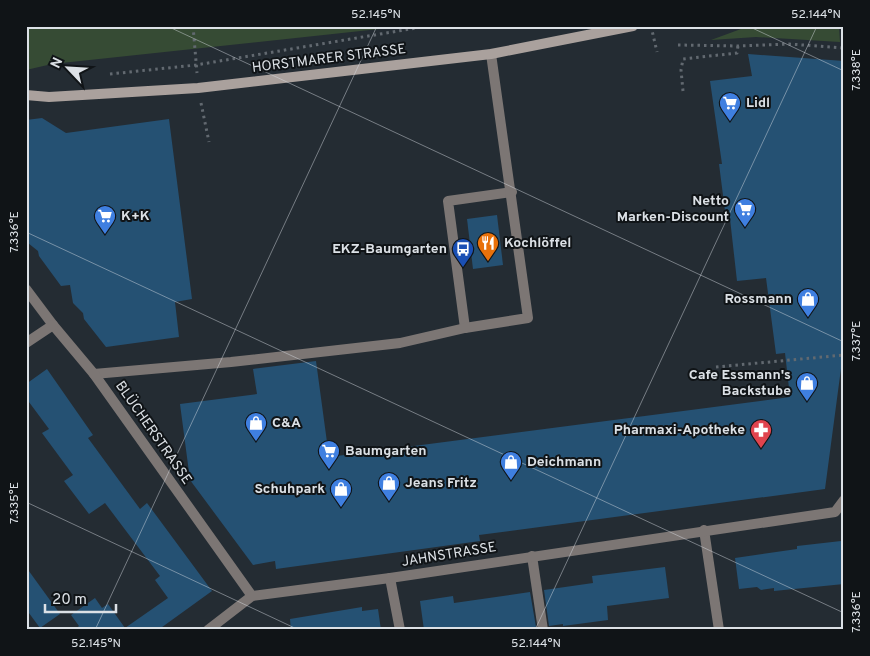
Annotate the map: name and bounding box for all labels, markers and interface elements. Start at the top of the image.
text: 52.145°N [351,7,401,23]
text: 52.144°N [791,7,841,23]
street label: HORSTMARER STRASSE [251,41,407,77]
north arrow [42,42,92,92]
text: 7.338°E [849,49,865,91]
text: N [48,55,67,71]
supermarket icon: Lidl [718,91,742,122]
place label: Lidl [746,95,770,112]
place label: Netto Marken-Discount [617,193,729,226]
supermarket icon: Netto Marken-Discount [733,197,757,228]
supermarket icon: K+K [93,204,117,235]
place label: K+K [121,208,150,225]
text: 7.336°E [7,211,23,253]
restaurant icon: Kochlöffel [476,231,500,262]
place label: Kochlöffel [504,235,571,252]
bus stop icon: EKZ-Baumgarten [451,237,475,268]
place label: EKZ-Baumgarten [332,241,447,258]
shop icon: Rossmann [796,287,820,318]
place label: Rossmann [724,291,792,308]
text: 7.337°E [849,321,865,361]
place label: Cafe Essmann's Backstube [689,367,791,400]
shop icon: Cafe Essmann's Backstube [795,371,819,402]
street label: BLÜCHERSTRASSE [111,378,196,488]
shop icon: C&A [244,411,268,442]
place label: C&A [272,415,301,432]
pharmacy icon: Pharmaxi-Apotheke [749,418,773,449]
place label: Pharmaxi-Apotheke [614,422,745,439]
supermarket icon: Baumgarten [317,439,341,470]
place label: Baumgarten [345,443,427,460]
shop icon: Deichmann [499,450,523,481]
place label: Deichmann [527,454,601,471]
shop icon: Jeans Fritz [377,471,401,502]
place label: Jeans Fritz [405,475,477,492]
shop icon: Schuhpark [329,477,353,508]
place label: Schuhpark [255,481,325,498]
text: 7.335°E [7,482,23,524]
street label: JAHNSTRASSE [400,539,498,571]
scale bar [45,581,116,613]
text: 20 m [52,591,87,610]
text: 7.336°E [849,591,865,633]
text: 52.145°N [71,636,121,652]
text: 52.144°N [511,636,561,652]

